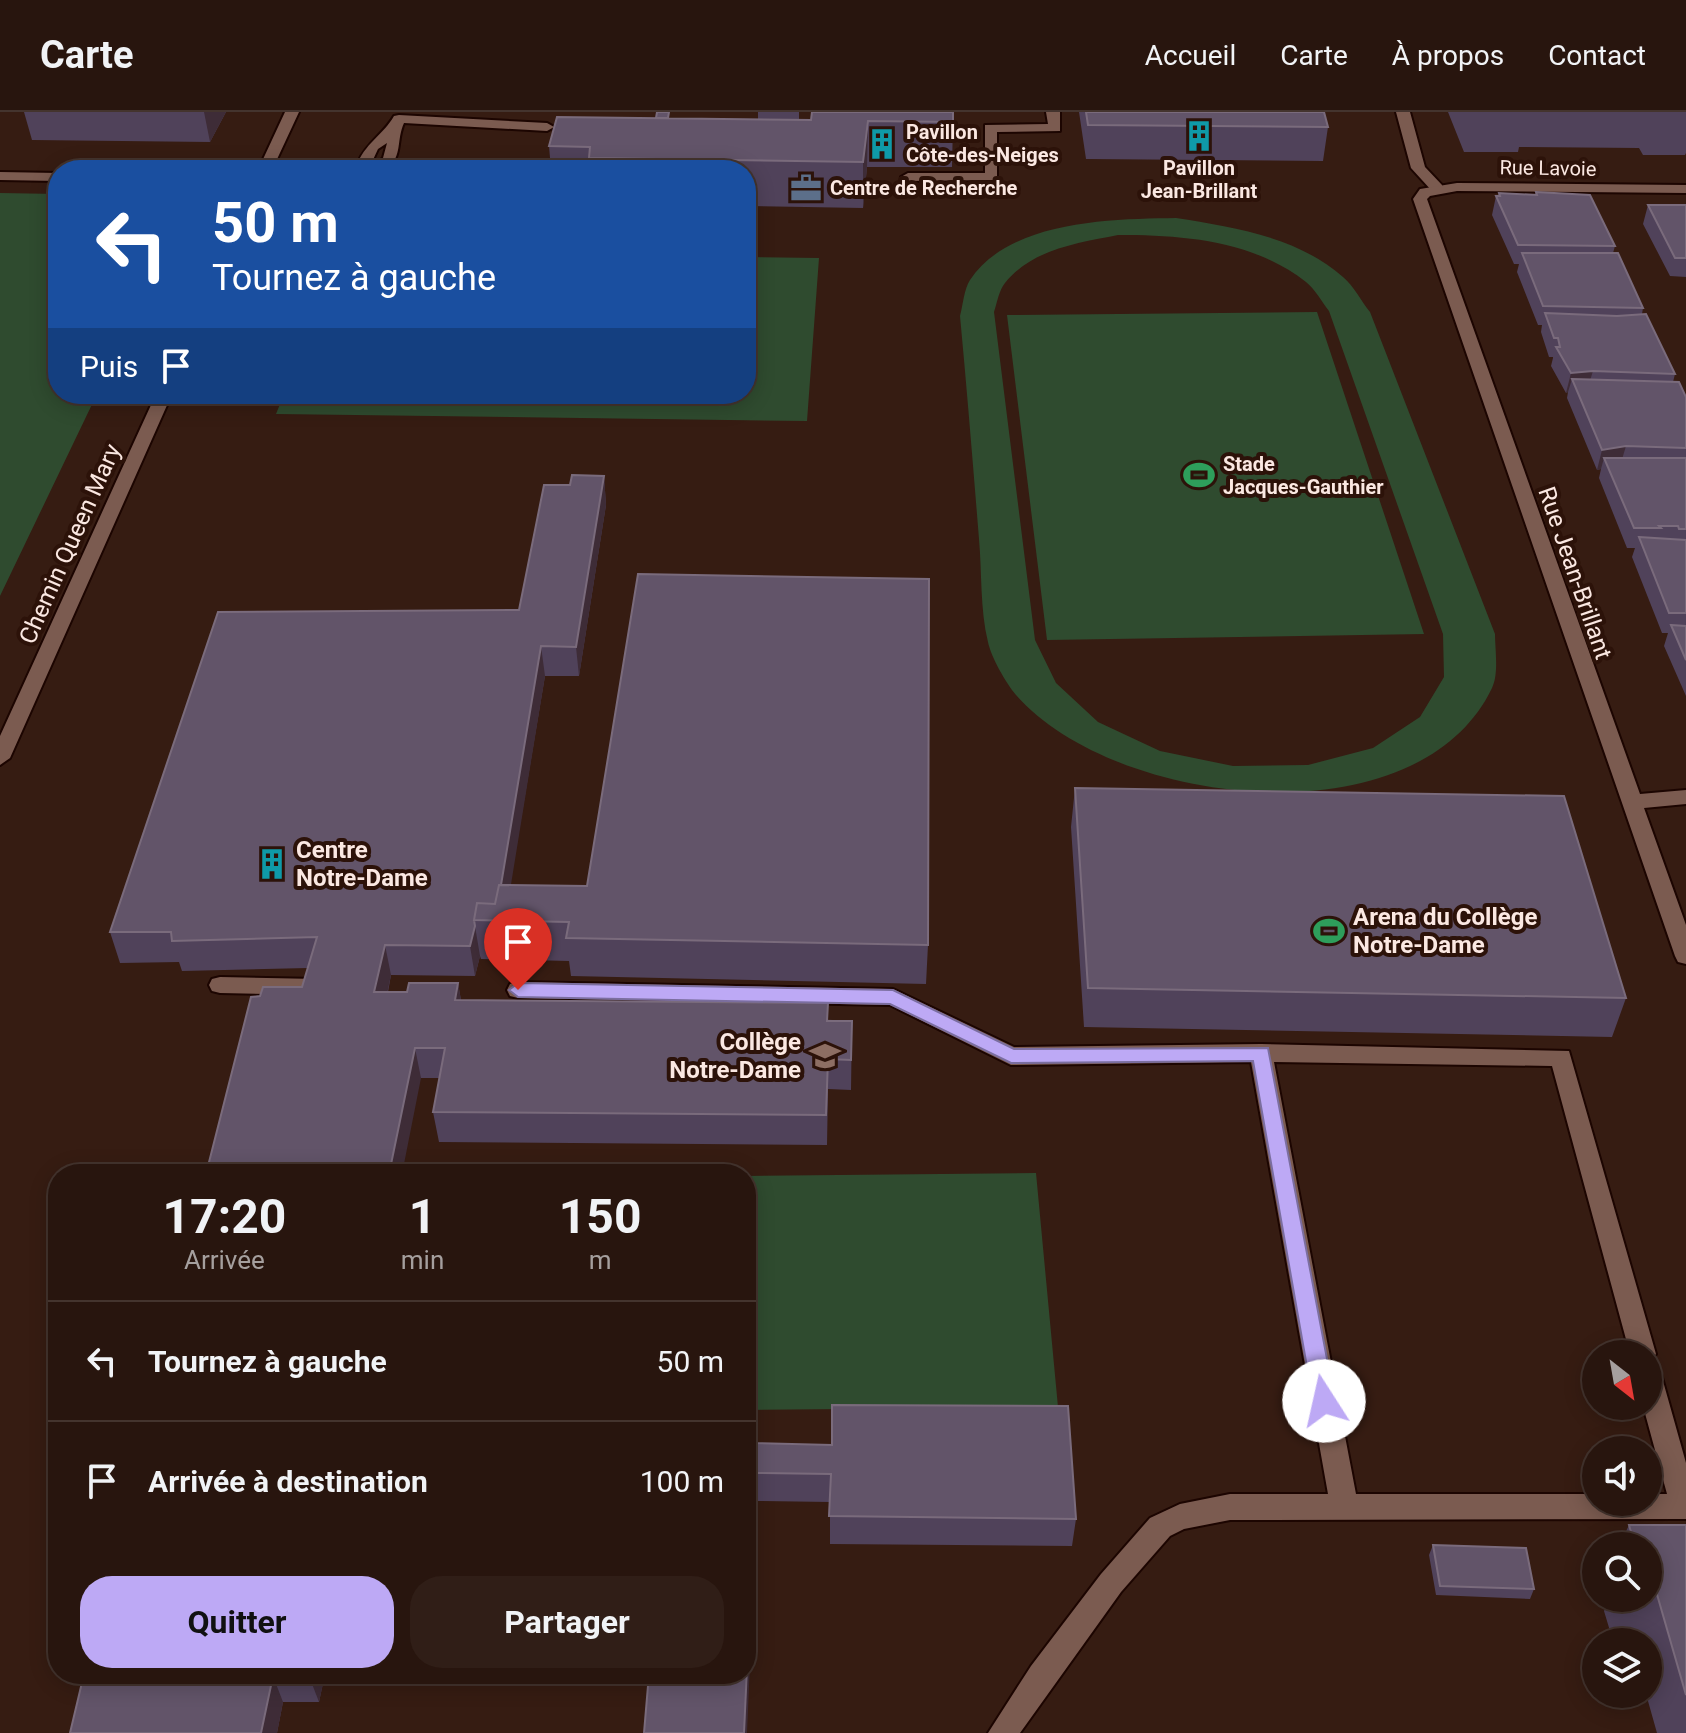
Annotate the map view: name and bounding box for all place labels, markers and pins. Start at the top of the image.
building icon: Pavillon Jean-Brillant [1182,119,1216,153]
place label: Pavillon Côte-des-Neiges [906,120,1059,167]
building icon: Pavillon Côte-des-Neiges [865,127,899,161]
place label: Pavillon Jean-Brillant [1141,156,1257,203]
office icon: Centre de Recherche [789,171,823,205]
place label: Centre de Recherche [830,176,1018,200]
place label: Stade Jacques-Gauthier [1223,452,1384,499]
sports icon: Stade Jacques-Gauthier [1182,458,1216,492]
place label: Centre Notre-Dame [296,836,428,892]
building icon: Centre Notre-Dame [255,847,289,881]
place label: Arena du Collège Notre-Dame [1353,903,1537,959]
pin [484,908,552,990]
sports icon: Arena du Collège Notre-Dame [1312,914,1346,948]
place label: Collège Notre-Dame [669,1028,801,1084]
school or university icon: Collège Notre-Dame [808,1039,842,1073]

